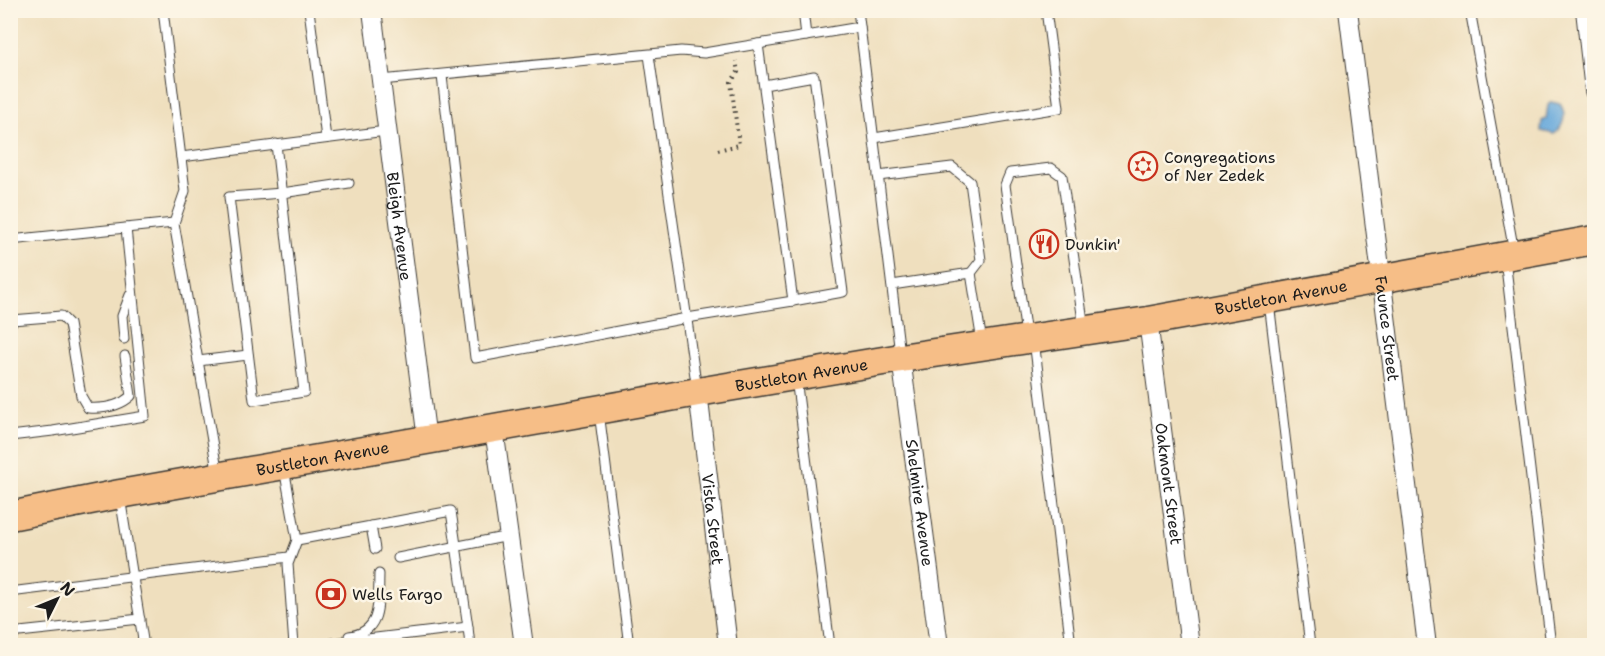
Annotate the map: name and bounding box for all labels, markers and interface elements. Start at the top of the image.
place label: Congregations of Ner Zedek [1164,147,1276,186]
synagogue icon: Congregations of Ner Zedek [1127,150,1159,182]
street label: Bleigh Avenue [382,171,417,282]
restaurant icon: Dunkin' [1028,228,1060,260]
place label: Dunkin' [1065,234,1121,255]
street label: Bustleton Avenue [1213,275,1349,320]
street label: Faunce Street [1370,275,1404,383]
street label: Bustleton Avenue [734,354,869,397]
street label: Oakmont Street [1150,421,1187,546]
street label: Bustleton Avenue [255,437,391,481]
street label: Shelmire Avenue [901,438,938,568]
street label: Vista Street [697,472,728,566]
north arrow [27,569,87,629]
text: N [56,577,80,601]
bank icon: Wells Fargo [315,578,347,610]
place label: Wells Fargo [352,584,443,605]

